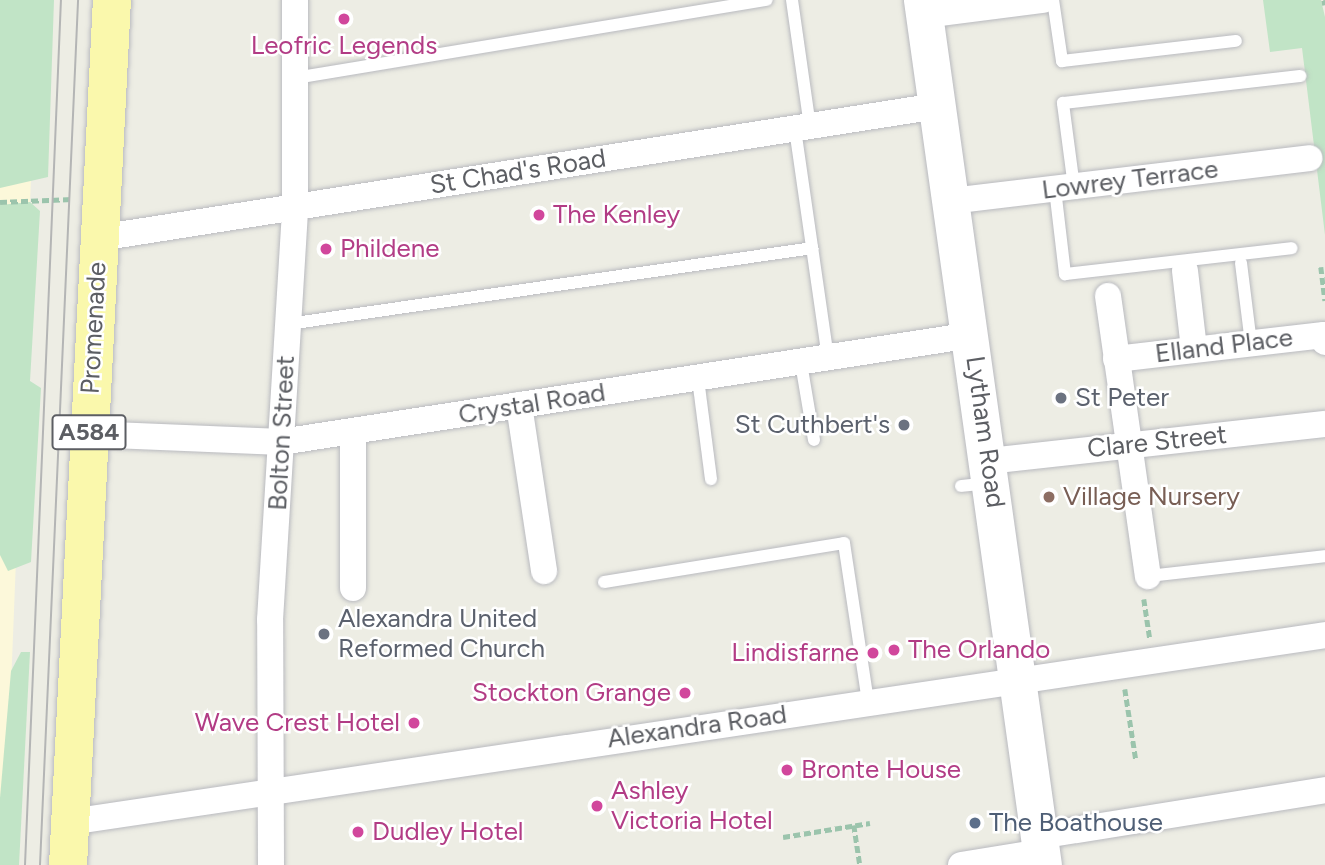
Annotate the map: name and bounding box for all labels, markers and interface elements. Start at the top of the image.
marker: Leofric Legends [336,11,352,27]
place label: Leofric Legends [251,30,437,62]
street label: St Chad's Road [428,143,608,201]
street label: Lowrey Terrace [1040,154,1220,206]
place label: The Kenley [553,199,680,231]
marker: The Kenley [531,207,547,223]
place label: Phildene [340,233,439,265]
marker: Phildene [318,241,334,257]
street label: Promenade [75,261,113,395]
street label: Elland Place [1153,322,1295,370]
street label: Lytham Road [959,354,1011,510]
street label: Bolton Street [262,355,302,511]
street label: Crystal Road [456,377,608,431]
place label: St Peter [1075,382,1169,414]
marker: St Peter [1053,390,1069,406]
place label: St Cuthbert's [735,409,890,441]
road number: A584 [50,412,128,452]
marker: St Cuthbert's [896,417,912,433]
street label: Clare Street [1086,419,1228,465]
place label: Village Nursery [1063,481,1240,513]
marker: Village Nursery [1041,489,1057,505]
place label: Alexandra United Reformed Church [338,603,545,664]
marker: Alexandra United Reformed Church [316,626,332,642]
place label: The Orlando [908,634,1050,666]
place label: Lindisfarne [731,637,859,669]
marker: The Orlando [886,642,902,658]
marker: Lindisfarne [865,645,881,661]
place label: Stockton Grange [472,677,671,709]
marker: Stockton Grange [677,685,693,701]
street label: Alexandra Road [605,699,789,755]
place label: Wave Crest Hotel [195,707,400,739]
marker: Wave Crest Hotel [406,715,422,731]
place label: Bronte House [801,754,961,786]
marker: Bronte House [779,762,795,778]
place label: Ashley Victoria Hotel [611,775,773,836]
marker: Ashley Victoria Hotel [589,798,605,814]
place label: The Boathouse [989,807,1163,839]
marker: The Boathouse [967,815,983,831]
place label: Dudley Hotel [372,816,524,848]
marker: Dudley Hotel [350,824,366,840]

